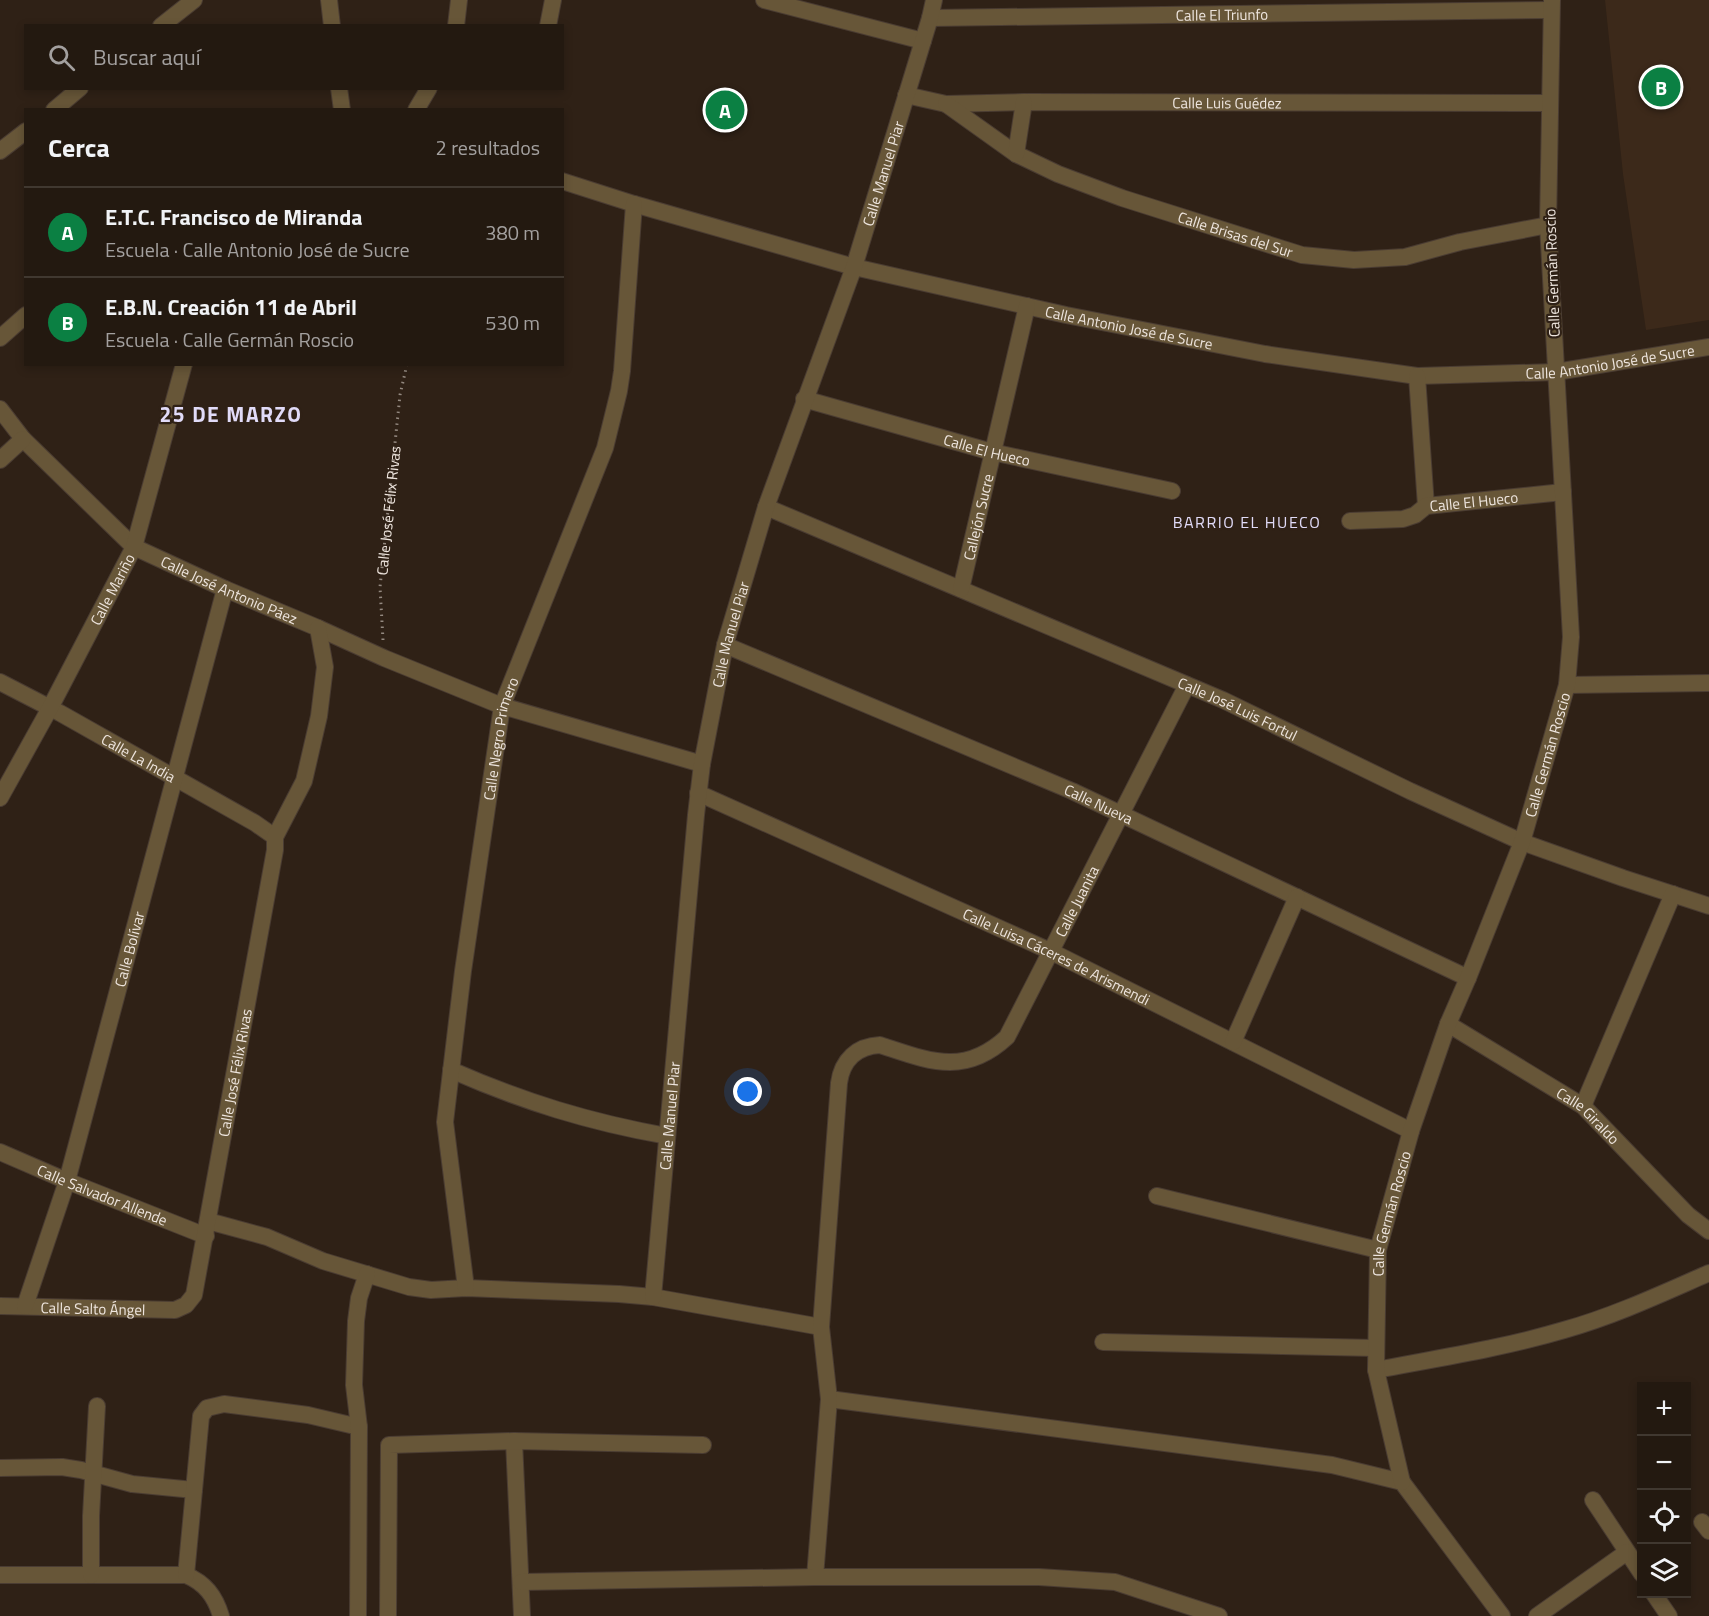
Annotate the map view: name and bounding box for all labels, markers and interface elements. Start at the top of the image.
street label: Calle El Triunfo [1176,2,1268,26]
search box [24,24,564,90]
text: Buscar aquí [93,40,201,74]
icon: search [45,41,78,74]
pin: B [1642,64,1680,110]
pin: A [706,88,744,132]
street label: Calle Luis Guédez [1172,91,1282,114]
street label: Calle Manuel Piar [856,118,909,229]
text: Cerca [48,128,110,167]
text: 2 resultados [436,132,540,163]
text: E.T.C. Francisco de Miranda [105,200,363,234]
street label: Calle Brisas del Sur [1175,205,1296,263]
street label: Calle Germán Roscio [1538,208,1566,338]
text: A [61,217,74,248]
text: 380 m [485,217,540,248]
text: Escuela · Calle Antonio José de Sucre [105,234,410,265]
text: E.B.N. Creación 11 de Abril [105,290,357,324]
street label: Calle Antonio José de Sucre [1043,299,1215,355]
text: B [61,307,74,338]
text: 530 m [485,307,540,338]
text: Escuela · Calle Germán Roscio [105,324,354,355]
street label: Calle Antonio José de Sucre [1525,338,1696,384]
district label: 25 DE MARZO [160,398,302,430]
street label: Calle El Hueco [941,427,1033,472]
street label: Calle José Félix Rivas [370,445,406,576]
street label: Callejón Sucre [957,471,999,562]
street label: Calle El Hueco [1429,485,1519,517]
district label: BARRIO EL HUECO [1173,510,1321,534]
street label: Calle Mariño [84,549,140,629]
street label: Calle José Antonio Páez [157,549,301,630]
street label: Calle Manuel Piar [706,578,755,689]
street label: Calle José Luis Fortul [1174,671,1302,746]
street label: Calle Negro Primero [477,673,524,802]
street label: Calle Germán Roscio [1518,690,1576,820]
street label: Calle La India [97,727,181,788]
street label: Calle Nueva [1061,778,1137,830]
street label: Calle Juanita [1049,861,1105,941]
street label: Calle Luisa Cáceres de Arismendi [959,902,1154,1011]
street label: Calle Bolívar [108,909,150,989]
street label: Calle José Félix Rivas [212,1007,257,1138]
street label: Calle Manuel Piar [653,1060,685,1171]
your location [733,1077,762,1106]
street label: Calle Giraldo [1552,1081,1625,1149]
street label: Calle Germán Roscio [1366,1148,1416,1277]
street label: Calle Salvador Allende [34,1158,171,1231]
street label: Calle Salto Ángel [40,1295,146,1321]
map controls [1637,1382,1691,1598]
button: + [1637,1382,1691,1436]
button: − [1637,1436,1691,1490]
button: locate [1637,1490,1691,1544]
button: layers [1637,1544,1691,1598]

